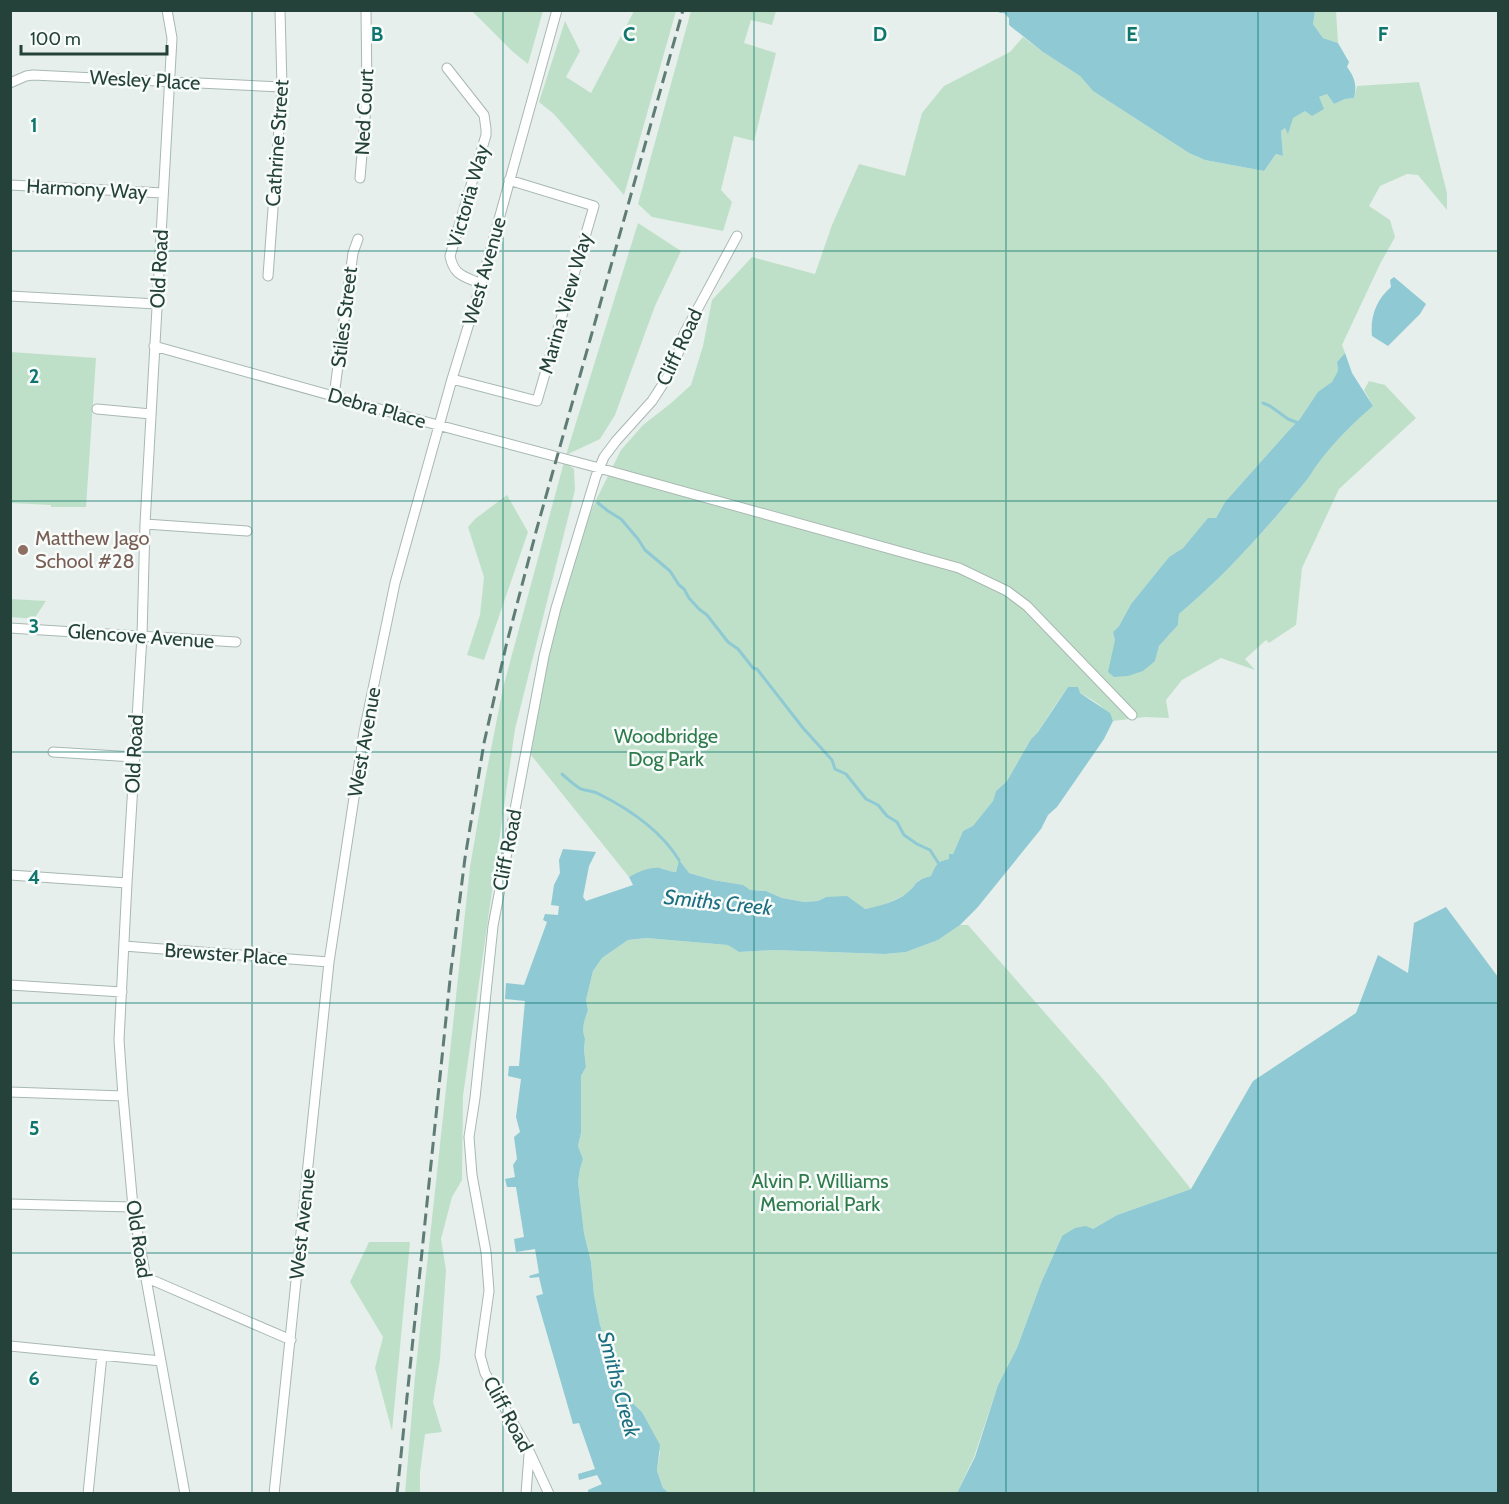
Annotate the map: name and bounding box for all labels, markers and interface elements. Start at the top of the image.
scale bar [21,18,166,56]
text: B [371,22,383,46]
text: C [623,22,635,46]
text: D [873,22,887,46]
text: E [1126,22,1138,46]
text: F [1378,22,1389,46]
text: 100 m [30,28,81,50]
street label: Wesley Place [89,65,201,95]
street label: Ned Court [350,68,378,156]
street label: Cathrine Street [261,78,293,207]
text: 1 [30,113,38,137]
street label: Victoria Way [442,142,494,250]
street label: Harmony Way [26,174,148,204]
street label: West Avenue [457,214,511,328]
street label: Old Road [145,229,173,309]
street label: Marina View Way [533,230,597,376]
street label: Stiles Street [326,265,362,369]
street label: Cliff Road [651,305,707,389]
text: 2 [29,364,39,388]
street label: Debra Place [325,383,429,433]
place label: Matthew Jago School #28 [35,526,150,573]
marker: Matthew Jago School #28 [16,543,30,557]
text: 3 [29,614,39,638]
street label: Glencove Avenue [67,619,215,653]
street label: West Avenue [343,685,385,799]
street label: Old Road [120,714,148,794]
park label: Woodbridge Dog Park [614,724,718,771]
street label: Cliff Road [487,807,527,893]
text: 4 [28,865,40,889]
water label: Smiths Creek [663,884,774,920]
street label: Brewster Place [164,938,288,970]
text: 5 [29,1116,39,1140]
street label: West Avenue [284,1167,320,1281]
park label: Alvin P. Williams Memorial Park [751,1169,889,1216]
street label: Old Road [121,1198,157,1280]
water label: Smiths Creek [593,1328,645,1441]
text: 6 [28,1366,40,1390]
street label: Cliff Road [478,1372,538,1456]

